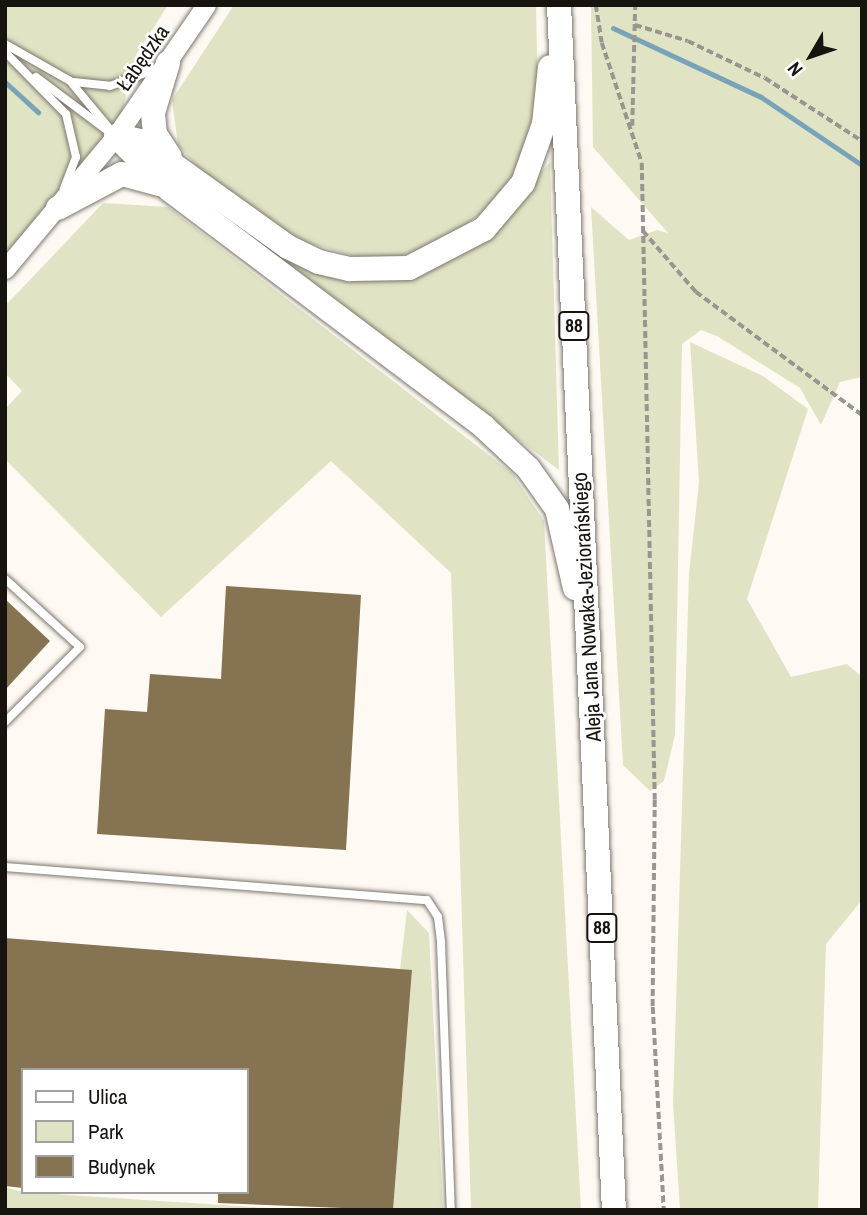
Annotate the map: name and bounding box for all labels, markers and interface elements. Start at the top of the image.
street label: Łabędzka [111,20,175,96]
north arrow [776,21,846,91]
text: N [781,57,808,82]
road number: 88 [558,310,590,342]
street label: Aleja Jana Nowaka-Jeziorańskiego [567,472,607,742]
road number: 88 [586,912,618,944]
legend [21,1068,248,1194]
text: Ulica [88,1082,127,1111]
text: Park [88,1117,123,1146]
text: Budynek [88,1152,155,1181]

